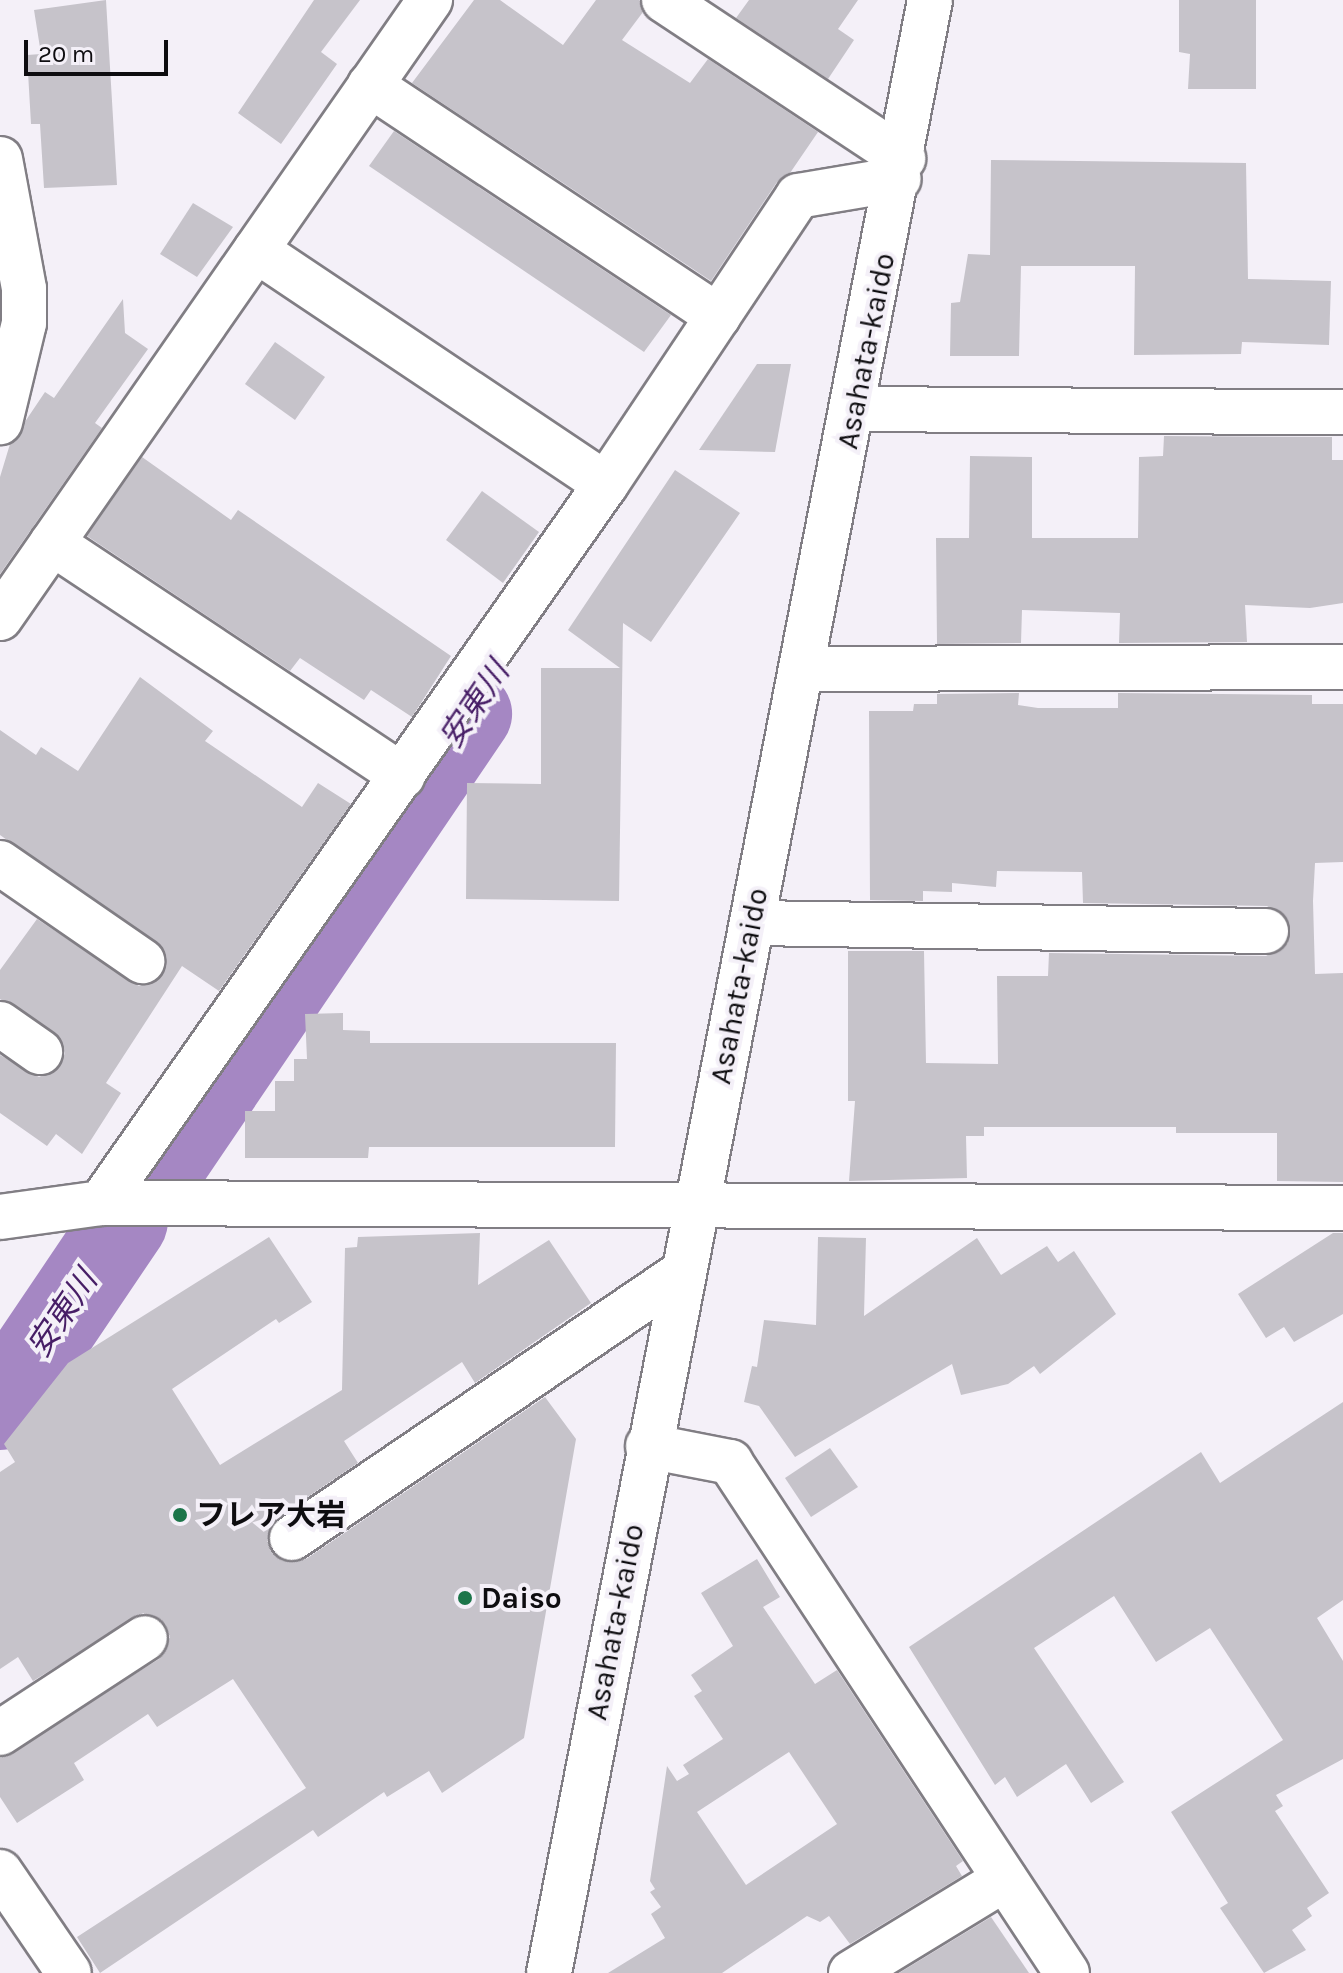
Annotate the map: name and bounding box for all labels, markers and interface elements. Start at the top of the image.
scale bar [28,24,172,74]
text: 20 m [38,40,94,68]
street label: Asahata-kaido [829,250,903,452]
water label: 安東川 [432,654,518,756]
street label: Asahata-kaido [702,885,776,1087]
water label: 安東川 [20,1263,106,1365]
place label: フレア大岩 [196,1497,346,1533]
marker: フレア大岩 [171,1506,189,1524]
street label: Asahata-kaido [578,1521,652,1723]
place label: Daiso [481,1580,562,1616]
marker: Daiso [456,1589,474,1607]

